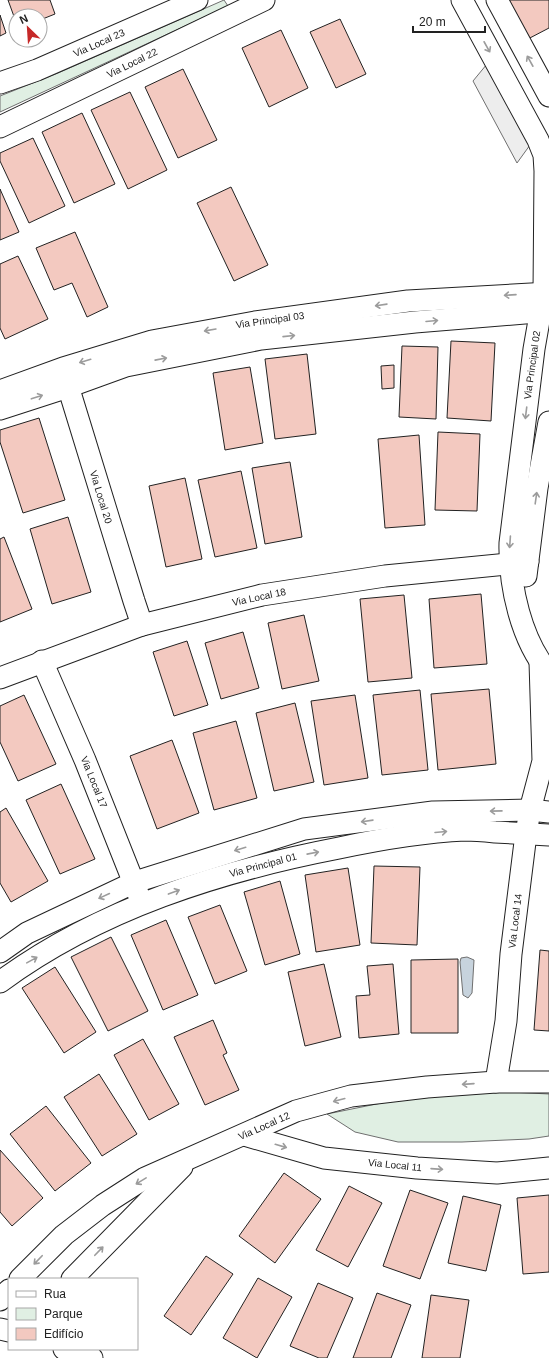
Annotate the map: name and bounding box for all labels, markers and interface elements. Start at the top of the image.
north arrow [8,8,48,48]
scale bar [413,8,485,34]
text: N [18,12,30,26]
text: 20 m [419,15,446,29]
street label: Via Local 23 [72,27,127,59]
one-way arrow [484,40,491,52]
street label: Via Local 22 [105,46,159,80]
one-way arrow [526,56,534,68]
one-way arrow [504,291,517,298]
one-way arrow [374,301,387,309]
street label: Via Principal 03 [235,310,306,330]
one-way arrow [425,317,438,324]
one-way arrow [204,326,217,334]
street label: Via Principal 02 [522,329,542,400]
one-way arrow [282,332,295,339]
one-way arrow [154,354,167,362]
one-way arrow [79,358,91,366]
one-way arrow [30,393,43,400]
one-way arrow [522,406,530,419]
street label: Via Local 20 [88,469,114,525]
one-way arrow [532,492,540,505]
one-way arrow [507,535,514,548]
street label: Via Local 18 [231,586,287,608]
street label: Via Local 17 [79,755,110,810]
one-way arrow [490,807,503,814]
one-way arrow [361,817,374,825]
one-way arrow [434,829,447,836]
one-way arrow [234,846,247,853]
one-way arrow [306,848,319,856]
street label: Via Principal 01 [228,851,298,879]
one-way arrow [168,888,181,895]
one-way arrow [99,893,111,900]
street label: Via Local 14 [506,893,524,949]
one-way arrow [26,955,38,963]
one-way arrow [462,1081,475,1088]
one-way arrow [333,1096,346,1104]
street label: Via Local 12 [237,1110,292,1142]
one-way arrow [274,1143,287,1150]
street label: Via Local 11 [368,1157,423,1173]
one-way arrow [430,1166,443,1173]
one-way arrow [135,1178,147,1186]
one-way arrow [94,1246,104,1256]
one-way arrow [33,1255,43,1265]
legend [8,1278,138,1350]
text: Rua [44,1287,66,1301]
text: Parque [44,1307,83,1321]
text: Edifício [44,1327,84,1341]

